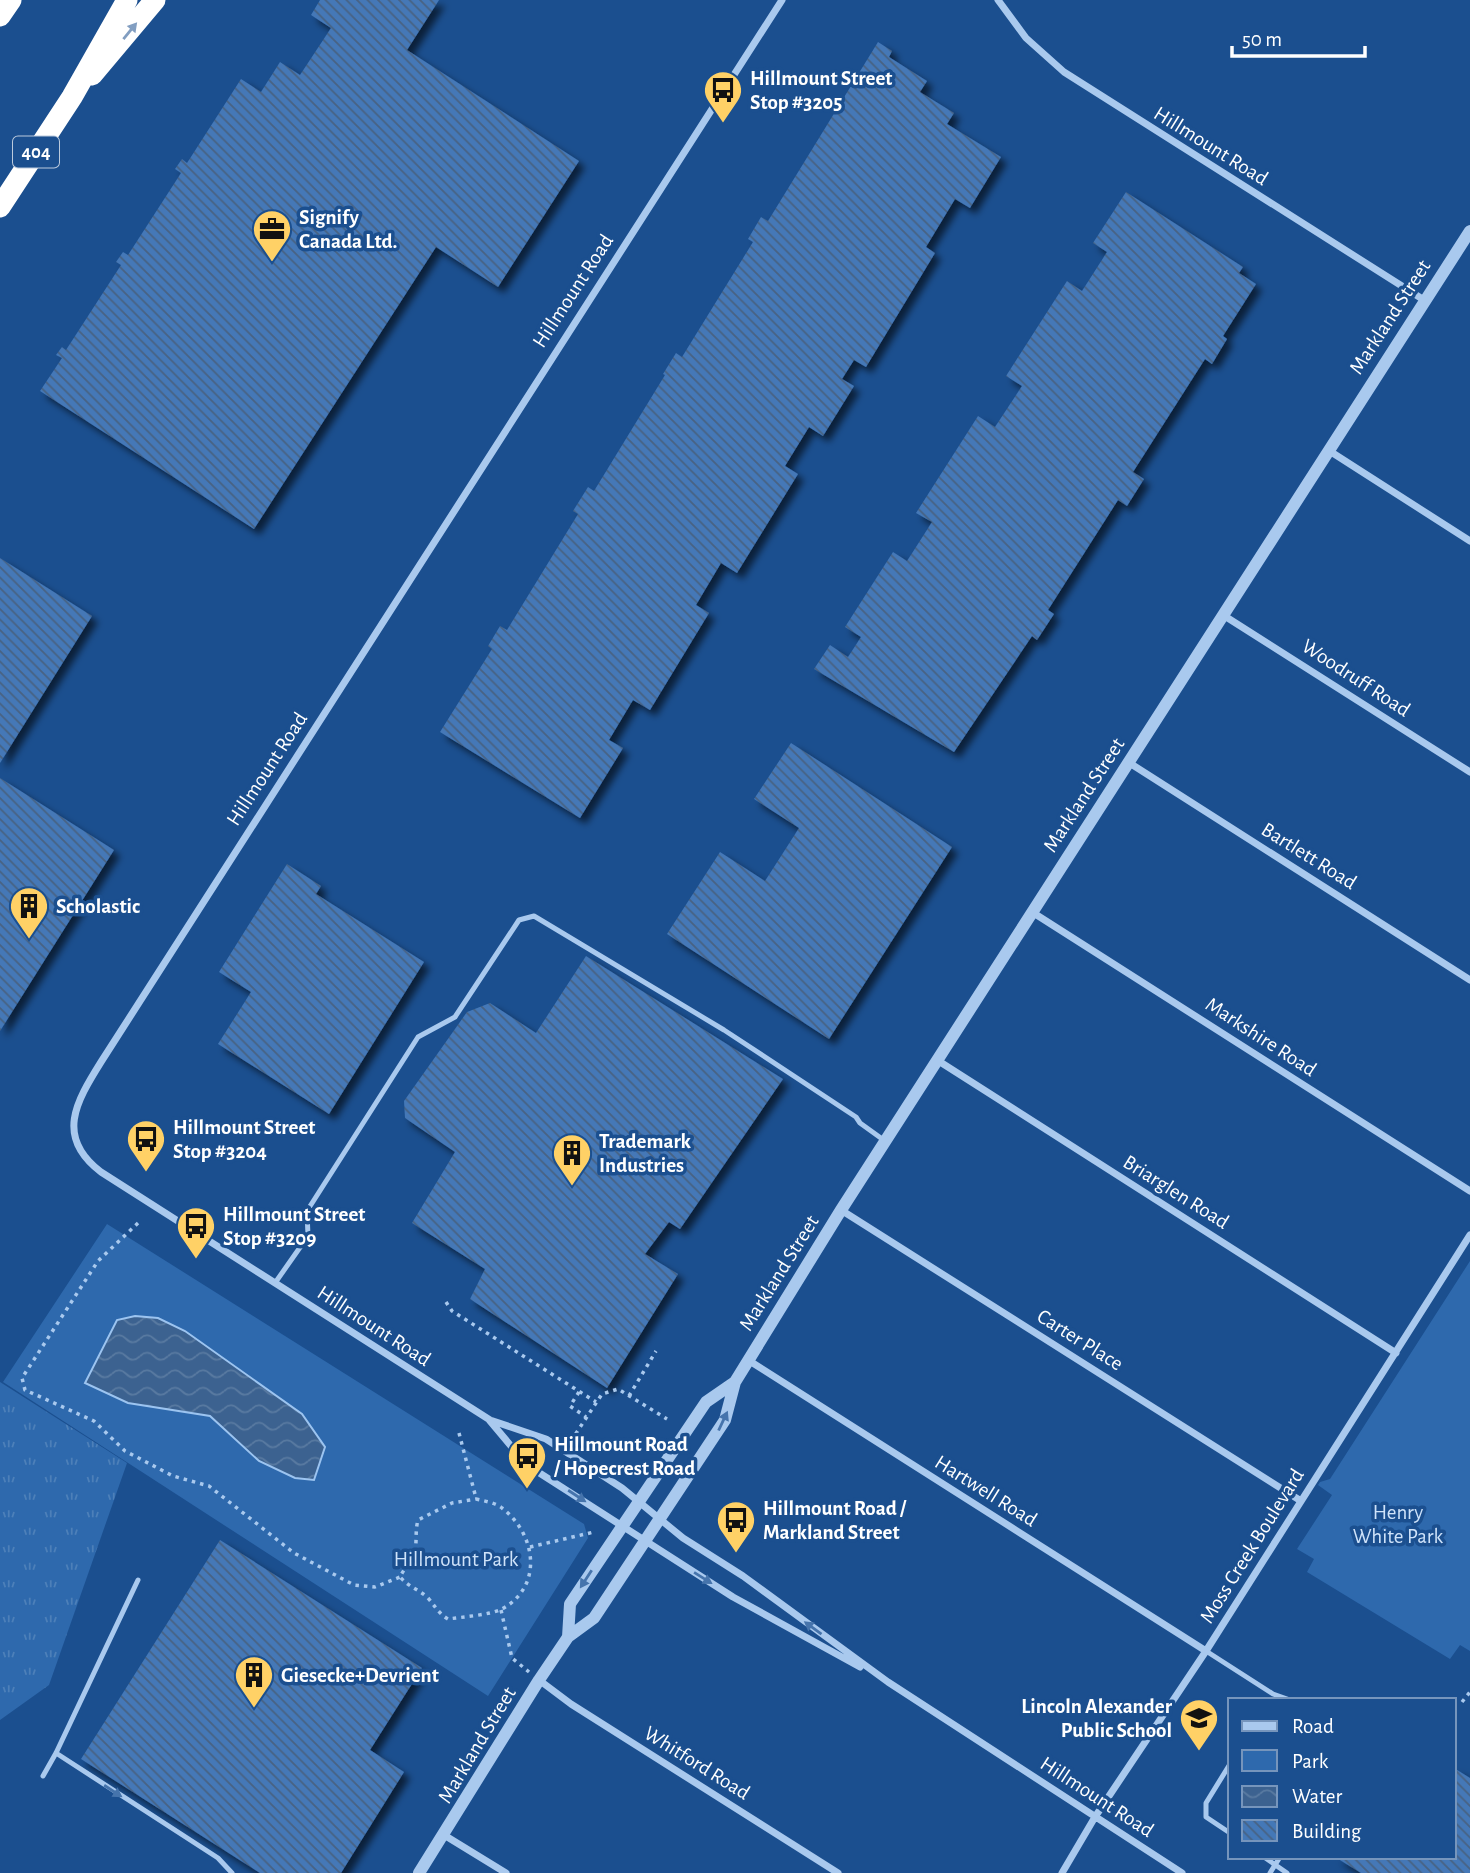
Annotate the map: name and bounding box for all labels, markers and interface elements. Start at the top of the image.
scale bar [1232,14,1365,58]
one-way arrow [123,22,138,40]
text: 50 m [1242,29,1282,50]
place label: Hillmount Street Stop #3205 [750,68,892,113]
bus stop icon: Hillmount Street Stop #3205 [702,69,744,124]
street label: Hillmount Road [1150,103,1272,189]
road number: 404 [13,136,59,168]
place label: Signify Canada Ltd. [299,207,397,252]
office icon: Signify Canada Ltd. [251,208,293,263]
street label: Hillmount Road [529,231,617,351]
street label: Markland Street [1345,256,1435,378]
street label: Woodruff Road [1298,635,1414,721]
street label: Hillmount Road [223,709,311,829]
street label: Markland Street [1039,734,1129,856]
street label: Bartlett Road [1258,819,1360,894]
building icon: Scholastic [8,885,50,940]
place label: Scholastic [56,896,140,917]
street label: Markshire Road [1202,993,1320,1081]
place label: Hillmount Street Stop #3204 [173,1117,315,1162]
bus stop icon: Hillmount Street Stop #3204 [125,1118,167,1173]
place label: Trademark Industries [599,1131,692,1176]
building icon: Trademark Industries [551,1132,593,1187]
street label: Briarglen Road [1119,1151,1233,1233]
place label: Hillmount Street Stop #3209 [223,1204,365,1249]
bus stop icon: Hillmount Street Stop #3209 [175,1205,217,1260]
street label: Markland Street [735,1211,823,1334]
street label: Hillmount Road [314,1282,434,1370]
street label: Carter Place [1033,1305,1127,1375]
one-way arrow [717,1411,728,1431]
place label: Hillmount Road / Hopecrest Road [553,1434,695,1479]
bus stop icon: Hillmount Road / Hopecrest Road [506,1435,548,1490]
street label: Hartwell Road [931,1451,1041,1531]
street label: Moss Creek Boulevard [1196,1465,1308,1627]
one-way arrow [567,1490,587,1503]
place label: Hillmount Road / Markland Street [763,1498,907,1543]
bus stop icon: Hillmount Road / Markland Street [715,1499,757,1554]
park label: Henry White Park [1353,1502,1444,1547]
park label: Hillmount Park [394,1549,519,1570]
one-way arrow [580,1569,593,1589]
one-way arrow [693,1571,713,1584]
one-way arrow [804,1621,822,1635]
building icon: Giesecke+Devrient [233,1654,275,1709]
place label: Giesecke+Devrient [281,1665,439,1686]
street label: Markland Street [434,1683,520,1807]
place label: Lincoln Alexander Public School [1021,1696,1173,1741]
school or university icon: Lincoln Alexander Public School [1178,1697,1220,1752]
legend [1228,1698,1456,1859]
text: Road [1292,1716,1334,1737]
street label: Whitford Road [640,1722,754,1804]
text: Park [1292,1751,1329,1772]
street label: Hillmount Road [1037,1753,1157,1841]
one-way arrow [104,1784,123,1797]
text: Water [1292,1786,1342,1807]
text: Building [1292,1821,1362,1842]

